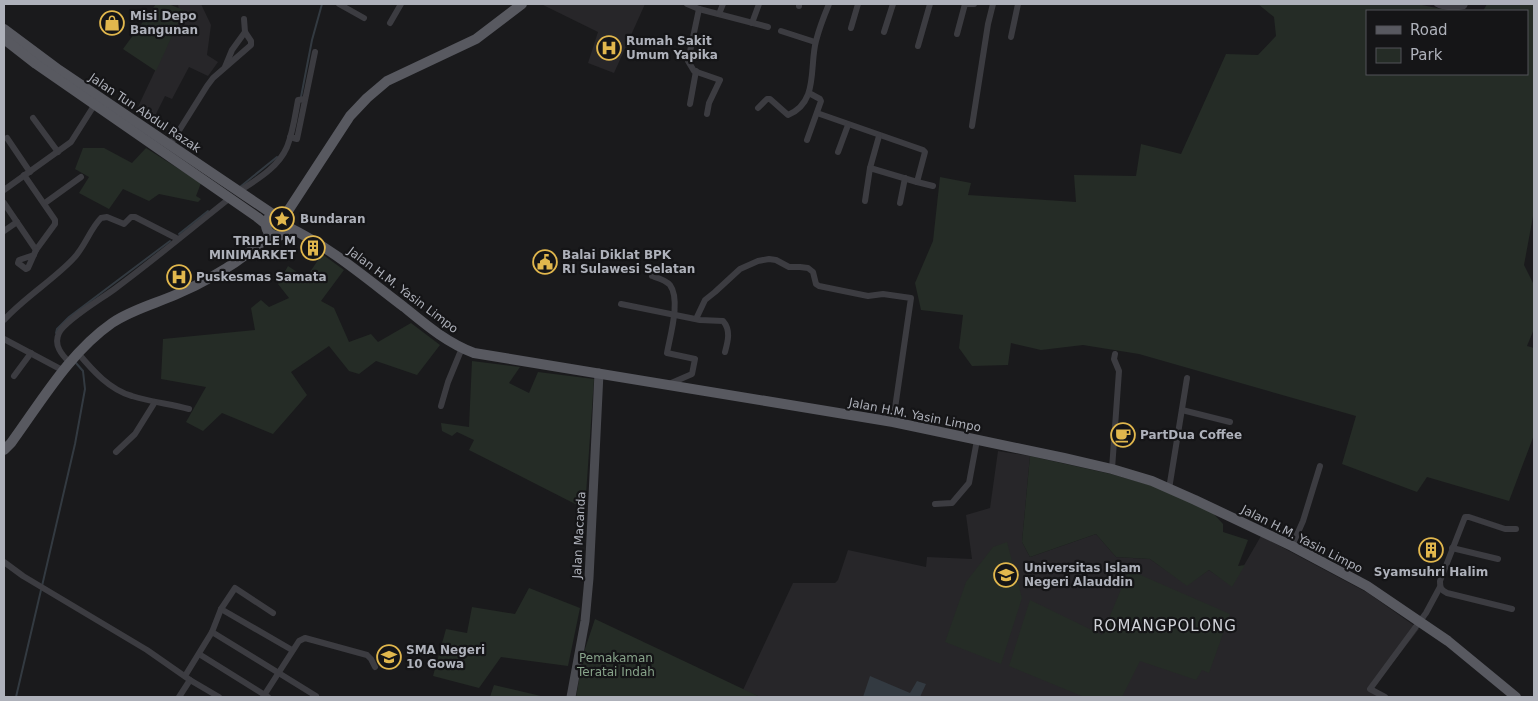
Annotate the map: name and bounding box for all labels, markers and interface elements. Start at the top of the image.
place label: Misi Depo Bangunan [130,9,198,37]
shop icon: Misi Depo Bangunan [99,10,125,36]
legend [1366,10,1528,75]
text: Road [1410,21,1448,39]
place label: Rumah Sakit Umum Yapika [626,34,718,62]
hospital icon: Rumah Sakit Umum Yapika [596,35,622,61]
text: Park [1410,46,1443,64]
street label: Jalan Tun Abdul Razak [86,70,204,156]
place icon: Bundaran [269,206,295,232]
place label: Bundaran [300,212,365,226]
place label: TRIPLE M MINIMARKET [209,234,297,262]
building icon: TRIPLE M MINIMARKET [300,235,326,261]
street label: Jalan H.M. Yasin Limpo [344,243,461,336]
place label: Balai Diklat BPK RI Sulawesi Selatan [562,248,695,276]
public building icon: Balai Diklat BPK RI Sulawesi Selatan [532,249,558,275]
hospital icon: Puskesmas Samata [166,264,192,290]
place label: Puskesmas Samata [196,270,327,284]
street label: Jalan H.M. Yasin Limpo [847,395,982,435]
cafe icon: PartDua Coffee [1110,422,1136,448]
place label: PartDua Coffee [1140,428,1242,442]
street label: Jalan Macanda [570,491,588,580]
street label: Jalan H.M. Yasin Limpo [1238,502,1365,576]
building icon: Syamsuhri Halim [1418,537,1444,563]
place label: Universitas Islam Negeri Alauddin [1024,561,1141,589]
school or university icon: Universitas Islam Negeri Alauddin [993,562,1019,588]
place label: Syamsuhri Halim [1374,565,1488,579]
district label: ROMANGPOLONG [1093,617,1237,635]
place label: SMA Negeri 10 Gowa [406,643,485,671]
school or university icon: SMA Negeri 10 Gowa [376,644,402,670]
park label: Pemakaman Teratai Indah [576,651,655,679]

